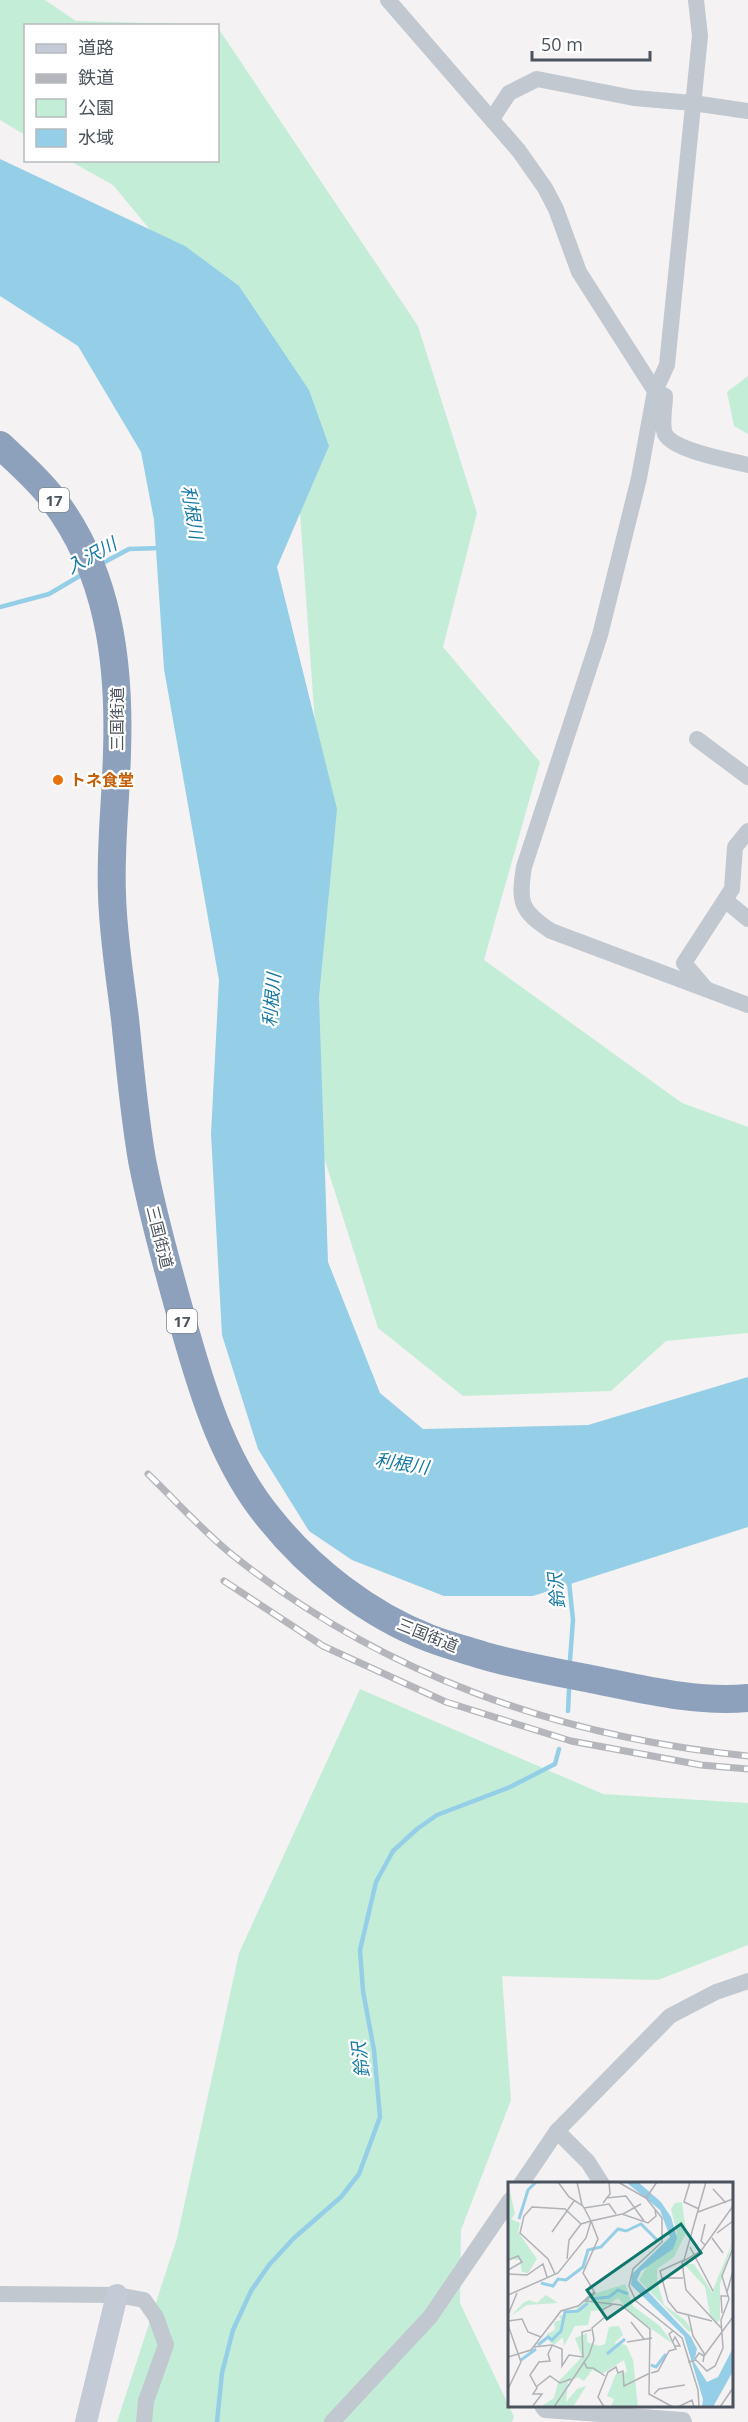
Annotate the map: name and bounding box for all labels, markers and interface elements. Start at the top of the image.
legend [24,24,219,162]
scale bar [532,24,650,62]
text: 50 m [541,32,583,56]
text: 道路 [78,35,114,59]
text: 鉄道 [78,65,114,89]
text: 公園 [78,95,114,119]
text: 水域 [78,125,114,149]
water label: 利根川 [177,483,209,543]
road number: 17 [39,488,69,512]
water label: 入沢川 [62,530,122,579]
street label: 三国街道 [106,687,128,751]
place label: トネ食堂 [70,769,134,791]
marker: トネ食堂 [51,773,65,787]
water label: 利根川 [257,970,285,1028]
street label: 三国街道 [142,1203,178,1271]
road number: 17 [167,1309,197,1333]
water label: 利根川 [373,1447,433,1479]
water label: 鈴沢 [542,1570,570,1610]
street label: 三国街道 [394,1613,462,1657]
water label: 鈴沢 [346,2039,374,2079]
inset map [508,2182,733,2407]

